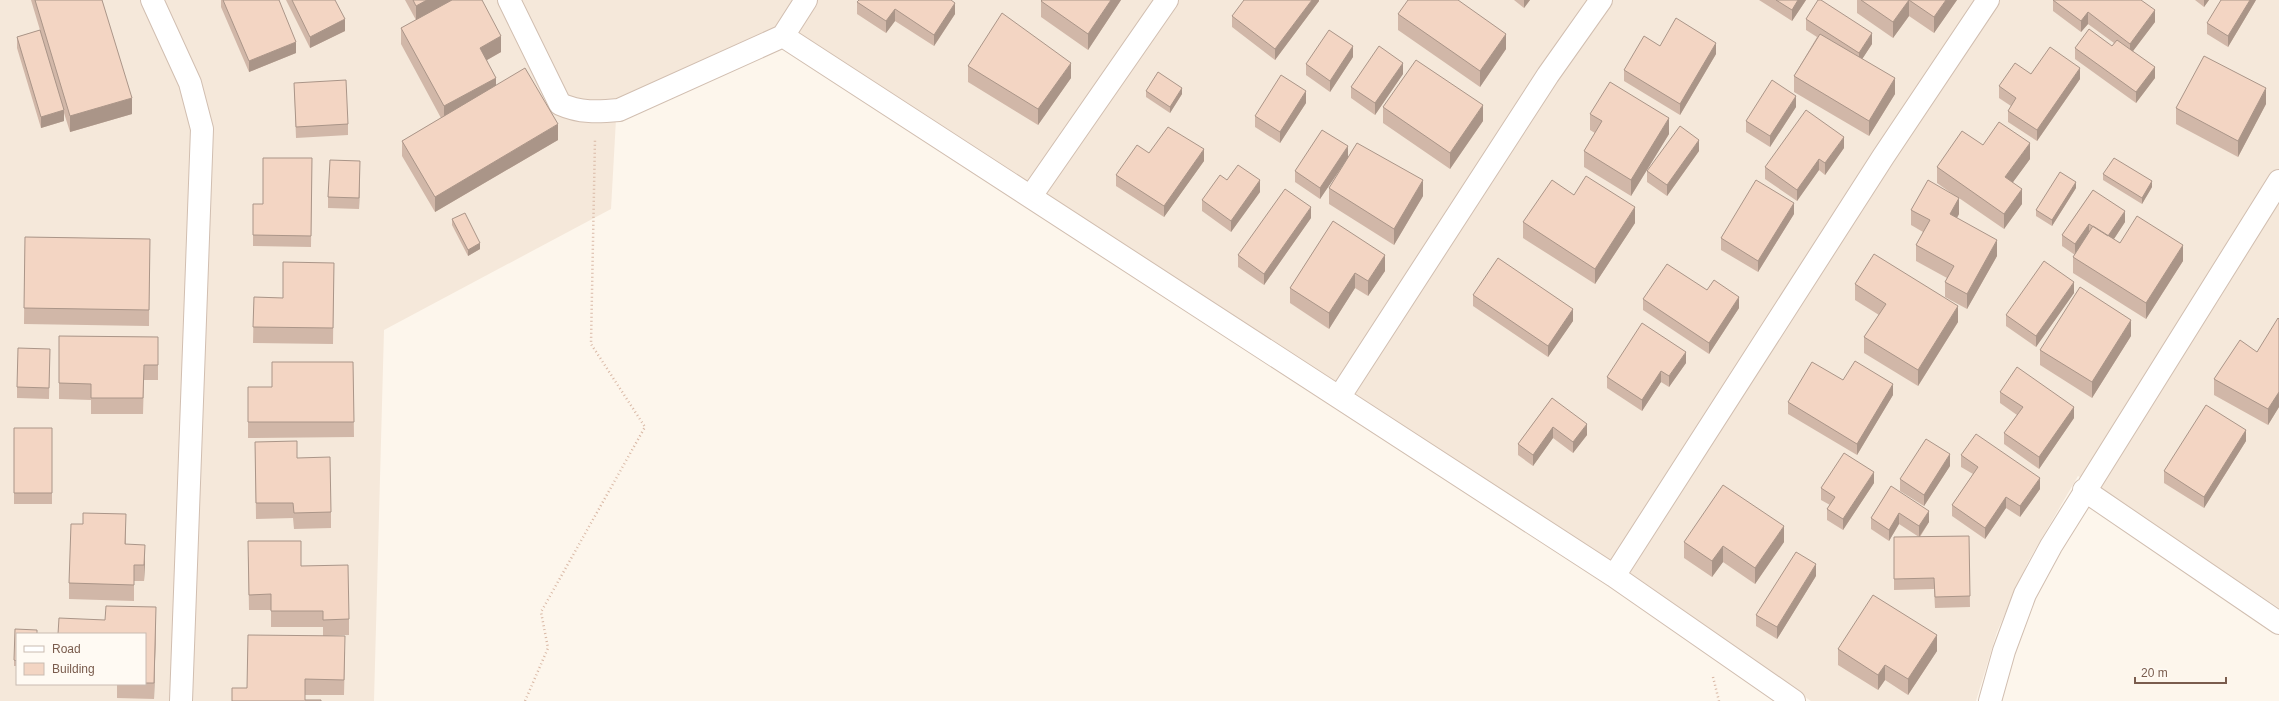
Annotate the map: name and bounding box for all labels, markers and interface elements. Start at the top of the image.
legend [16,633,146,685]
text: Road [52,642,81,656]
scale bar [2135,659,2226,685]
text: Building [52,662,95,676]
text: 20 m [2141,666,2168,680]

